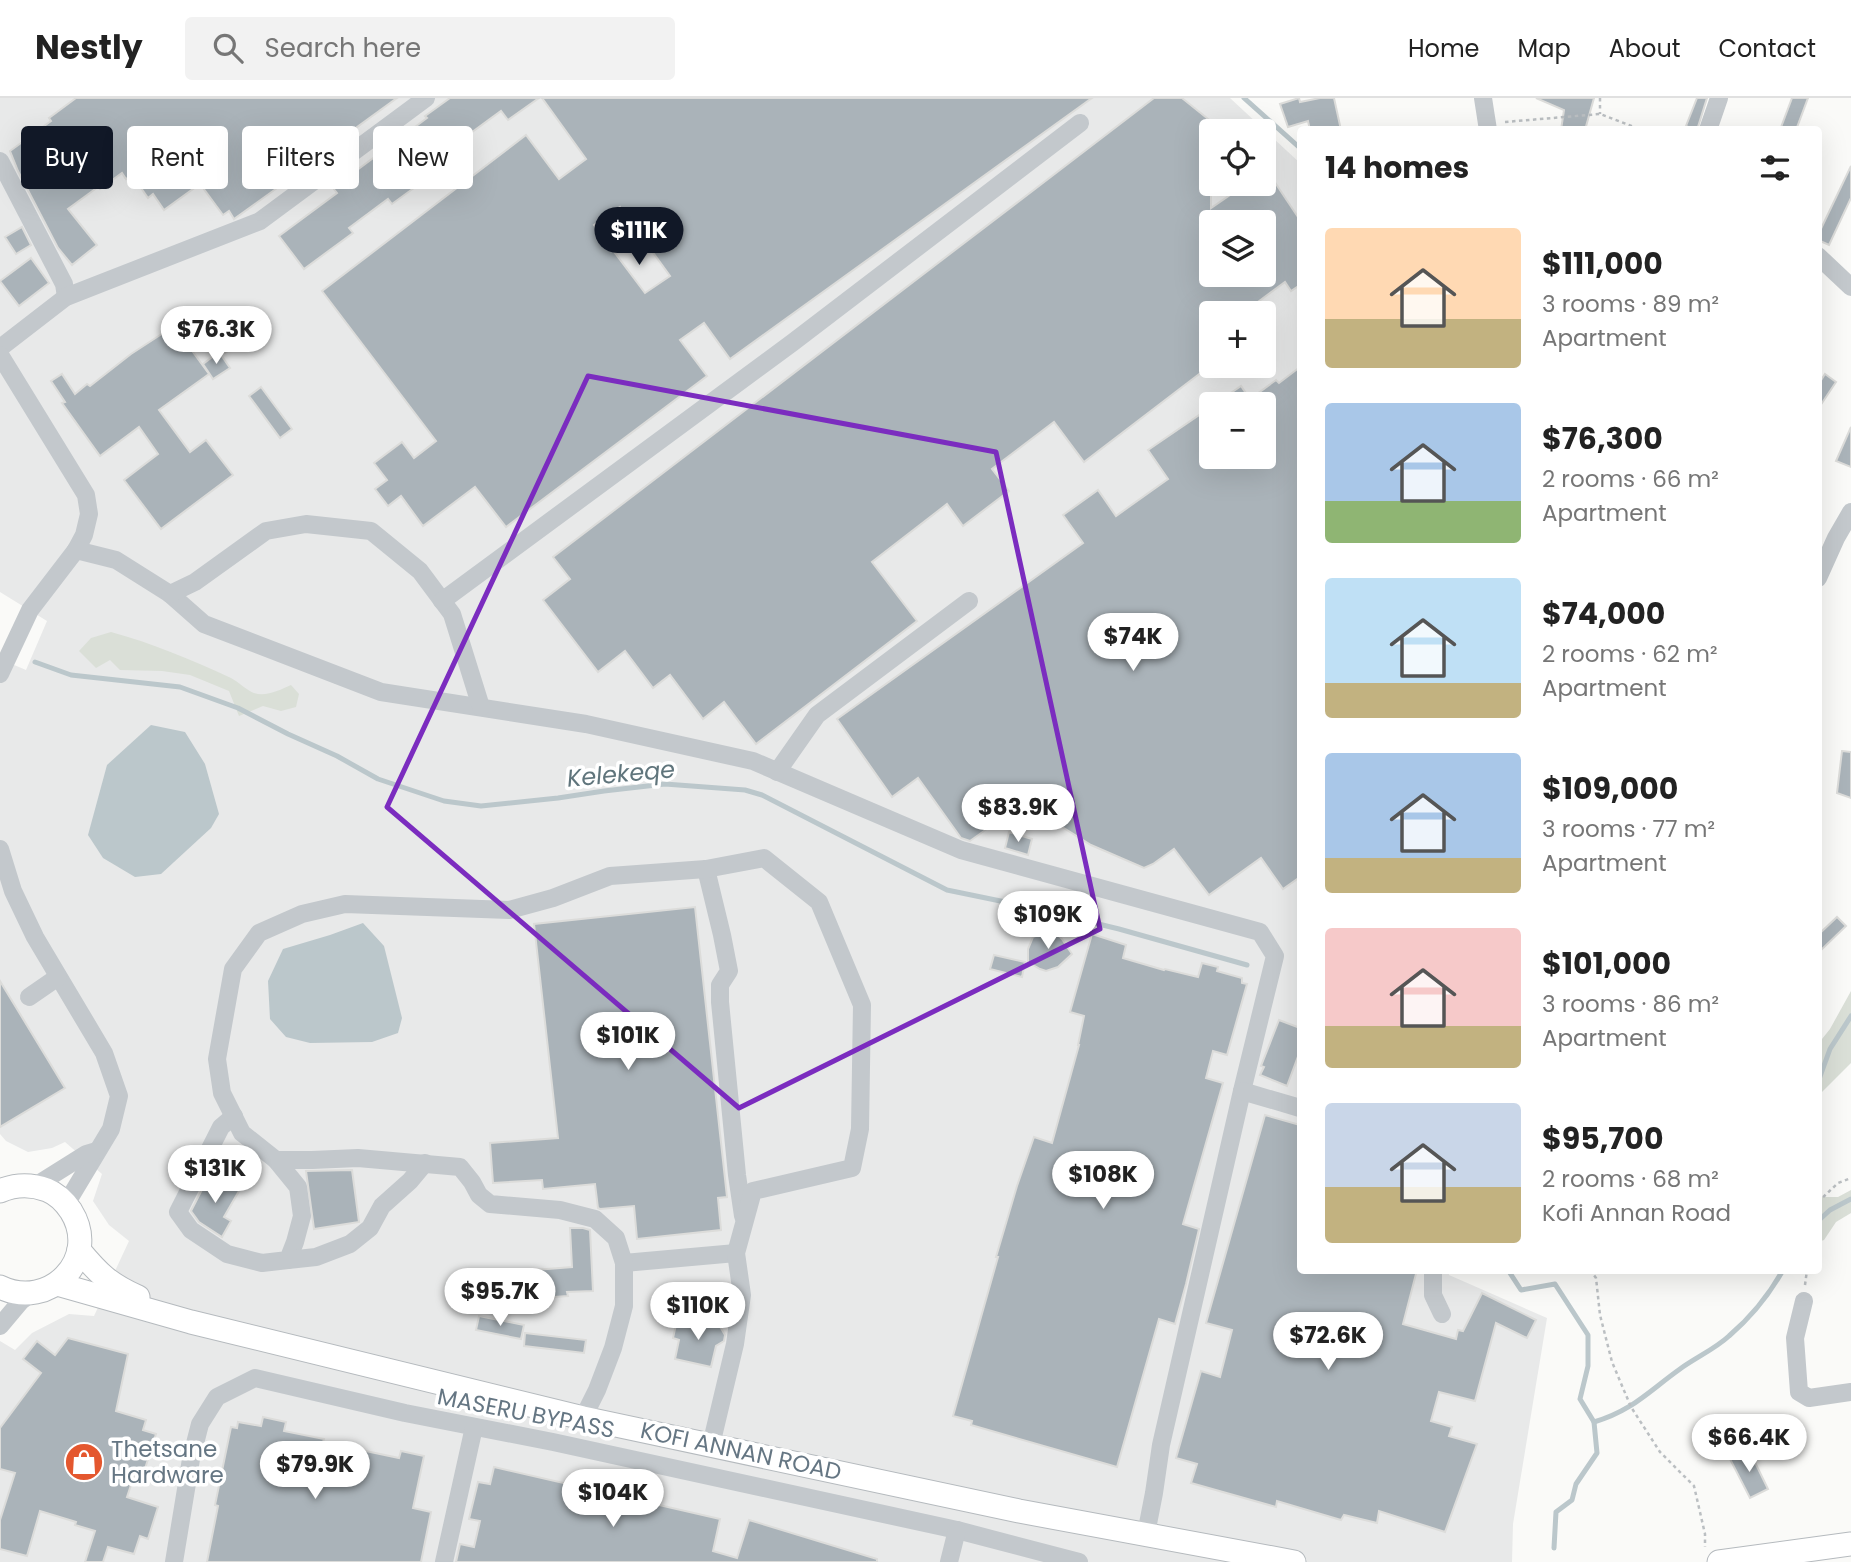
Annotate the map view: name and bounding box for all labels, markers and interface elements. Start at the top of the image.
search box [185,17,675,80]
text: Nestly [35,24,143,71]
icon: search [209,29,247,67]
text: Search here [265,30,421,66]
text: Home [1408,32,1480,65]
text: Map [1518,32,1571,65]
text: About [1609,32,1680,65]
text: Contact [1718,32,1816,65]
map controls [1199,119,1276,469]
button: locate [1199,119,1276,196]
chip: Buy [21,126,113,189]
chip: Rent [127,126,228,189]
chip: Filters [242,126,359,189]
chip: New [373,126,473,189]
text: 14 homes [1325,146,1469,189]
icon: filters [1756,149,1794,187]
pin: $111K [590,208,688,267]
button: layers [1199,210,1276,287]
text: $111K [610,214,668,246]
text: $111,000 [1542,242,1663,285]
icon: home [1381,256,1465,340]
text: 3 rooms · 89 m² [1542,288,1719,320]
button: + [1199,301,1276,378]
pin: $76.3K [159,306,273,366]
text: $76.3K [177,313,255,345]
text: Apartment [1542,322,1667,354]
button: − [1199,392,1276,469]
text: $76,300 [1542,417,1663,460]
icon: home [1381,431,1465,515]
text: 2 rooms · 66 m² [1542,463,1719,495]
text: Apartment [1542,497,1667,529]
text: $74,000 [1542,592,1665,635]
icon: home [1381,606,1465,690]
pin: $74K [1092,614,1174,673]
text: $74K [1103,620,1163,652]
text: 2 rooms · 62 m² [1542,638,1718,670]
text: Apartment [1542,672,1667,704]
water label: Kelekeqe [566,752,676,795]
text: $109,000 [1542,767,1678,810]
icon: home [1381,781,1465,865]
pin: $83.9K [961,784,1075,844]
text: $83.9K [978,791,1058,823]
text: 3 rooms · 77 m² [1542,813,1715,845]
text: Apartment [1542,847,1667,879]
pin: $109K [999,892,1097,951]
text: $109K [1014,898,1082,930]
text: $101,000 [1542,942,1671,985]
icon: home [1381,956,1465,1040]
text: 3 rooms · 86 m² [1542,988,1719,1020]
pin: $101K [579,1012,677,1072]
text: $101K [596,1019,660,1051]
text: Apartment [1542,1022,1667,1054]
text: $95,700 [1542,1117,1663,1160]
icon: home [1381,1131,1465,1215]
pin: $131K [166,1146,264,1205]
text: $131K [184,1152,246,1184]
pin: $108K [1054,1152,1152,1211]
text: $108K [1068,1158,1138,1190]
text: 2 rooms · 68 m² [1542,1163,1719,1195]
text: Kofi Annan Road [1542,1197,1731,1229]
pin: $95.7K [443,1268,557,1328]
text: $95.7K [460,1275,540,1307]
pin: $110K [649,1282,747,1342]
text: $110K [666,1289,730,1321]
pin: $72.6K [1271,1312,1385,1372]
text: $72.6K [1289,1319,1367,1351]
street label: MASERU BYPASS [435,1380,617,1446]
street label: KOFI ANNAN ROAD [638,1414,844,1488]
pin: $66.4K [1692,1414,1806,1474]
text: $66.4K [1708,1421,1790,1453]
place label: Thetsane Hardware [111,1433,224,1491]
shop icon: Thetsane Hardware [63,1441,105,1483]
pin: $79.9K [258,1442,372,1501]
text: $79.9K [276,1448,354,1480]
pin: $104K [564,1470,662,1529]
text: $104K [578,1476,648,1508]

